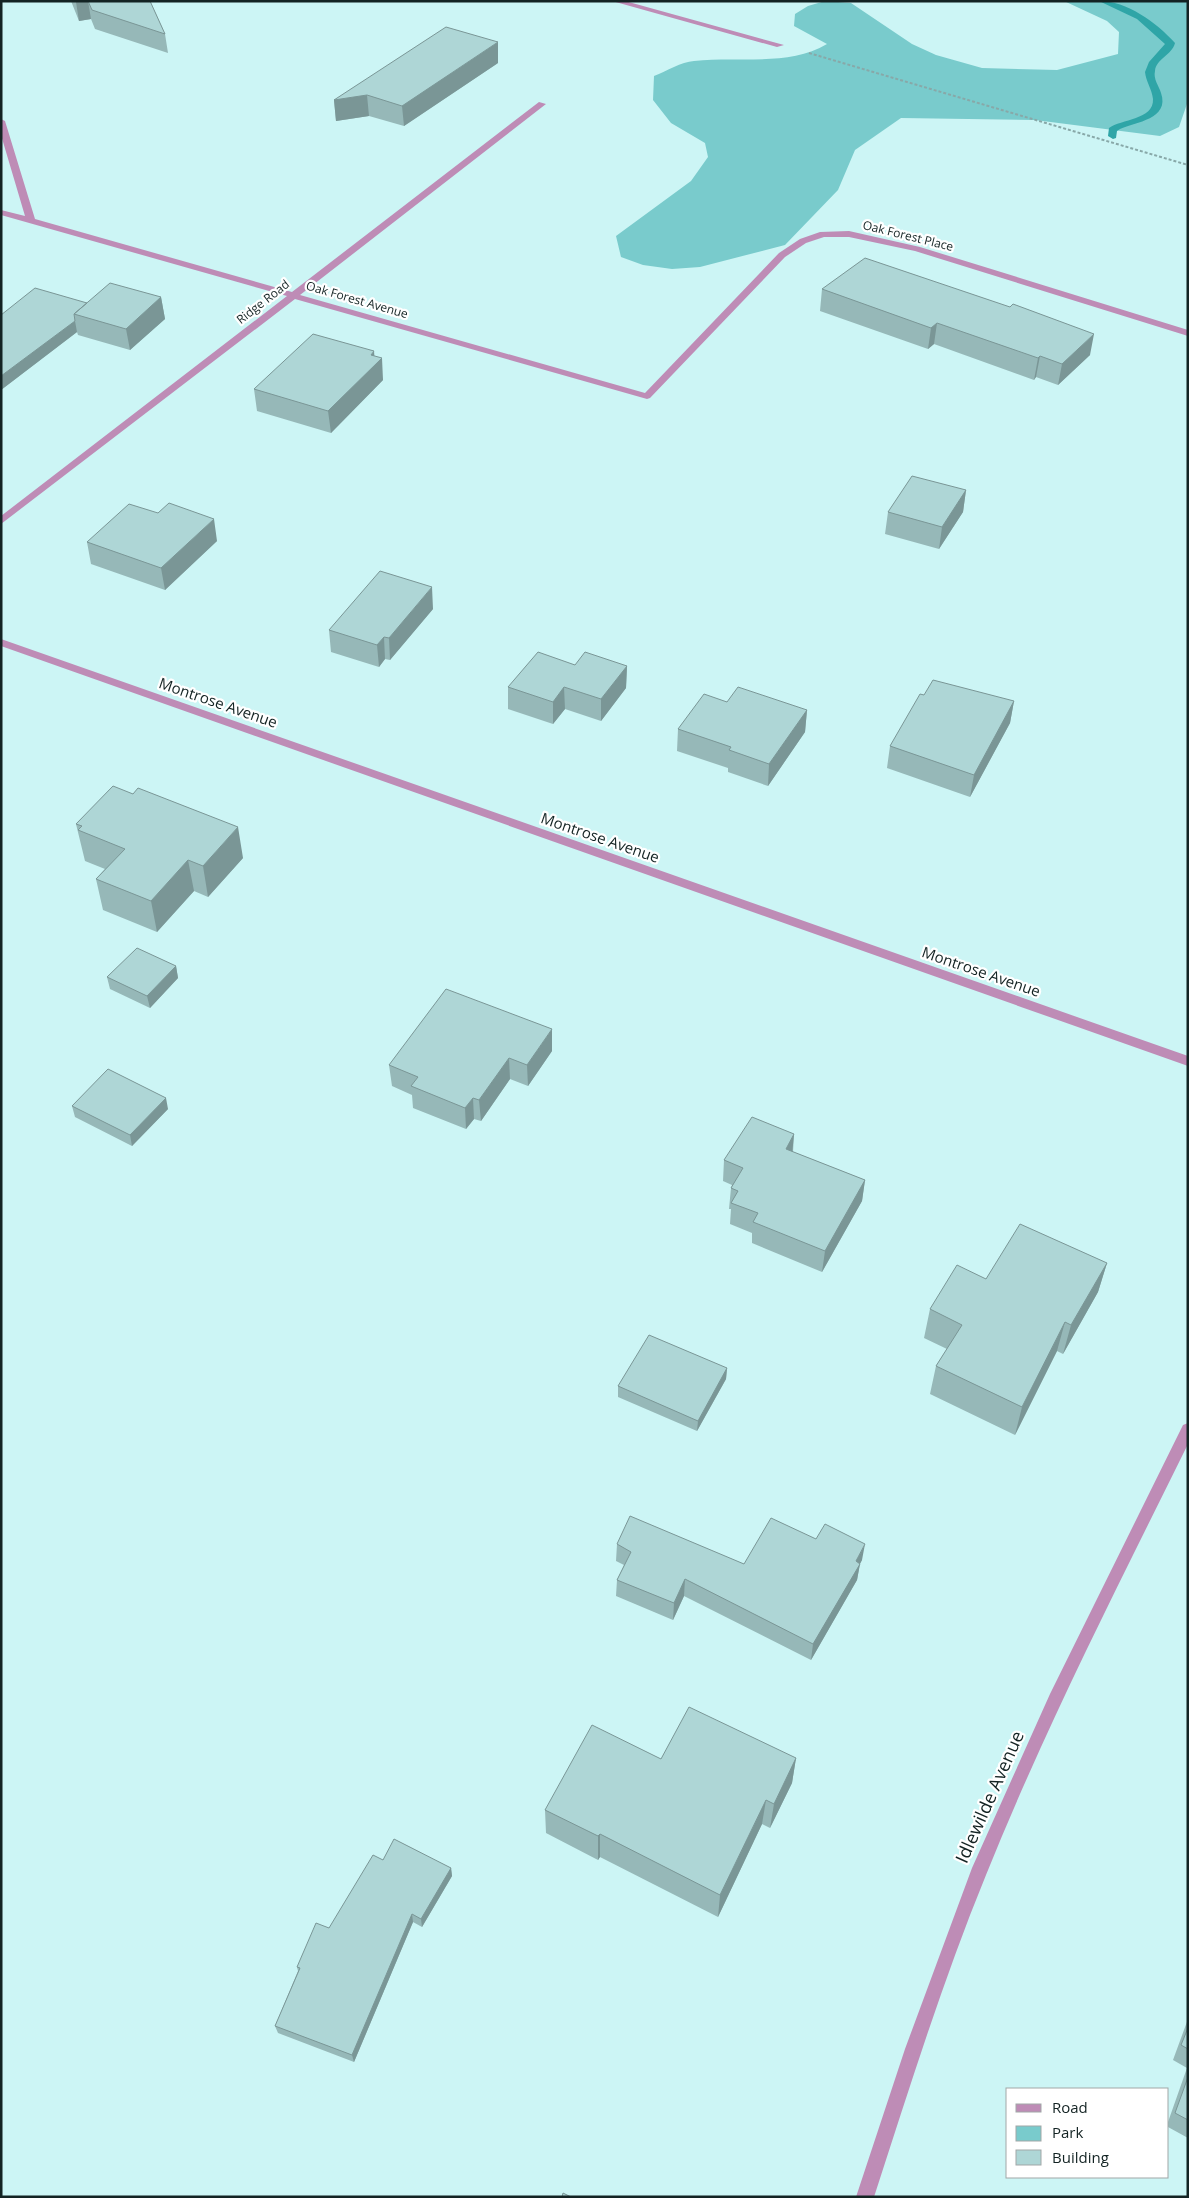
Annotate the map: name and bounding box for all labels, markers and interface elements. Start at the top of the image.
street label: Oak Forest Place [861,216,956,255]
street label: Ridge Road [233,276,293,328]
street label: Oak Forest Avenue [304,277,410,322]
street label: Montrose Avenue [156,672,280,732]
street label: Montrose Avenue [538,807,662,867]
street label: Montrose Avenue [919,941,1043,1001]
street label: Idlewilde Avenue [949,1727,1029,1866]
legend [1006,2088,1169,2178]
text: Road [1052,2097,1088,2117]
text: Park [1052,2122,1083,2142]
text: Building [1052,2147,1109,2167]

